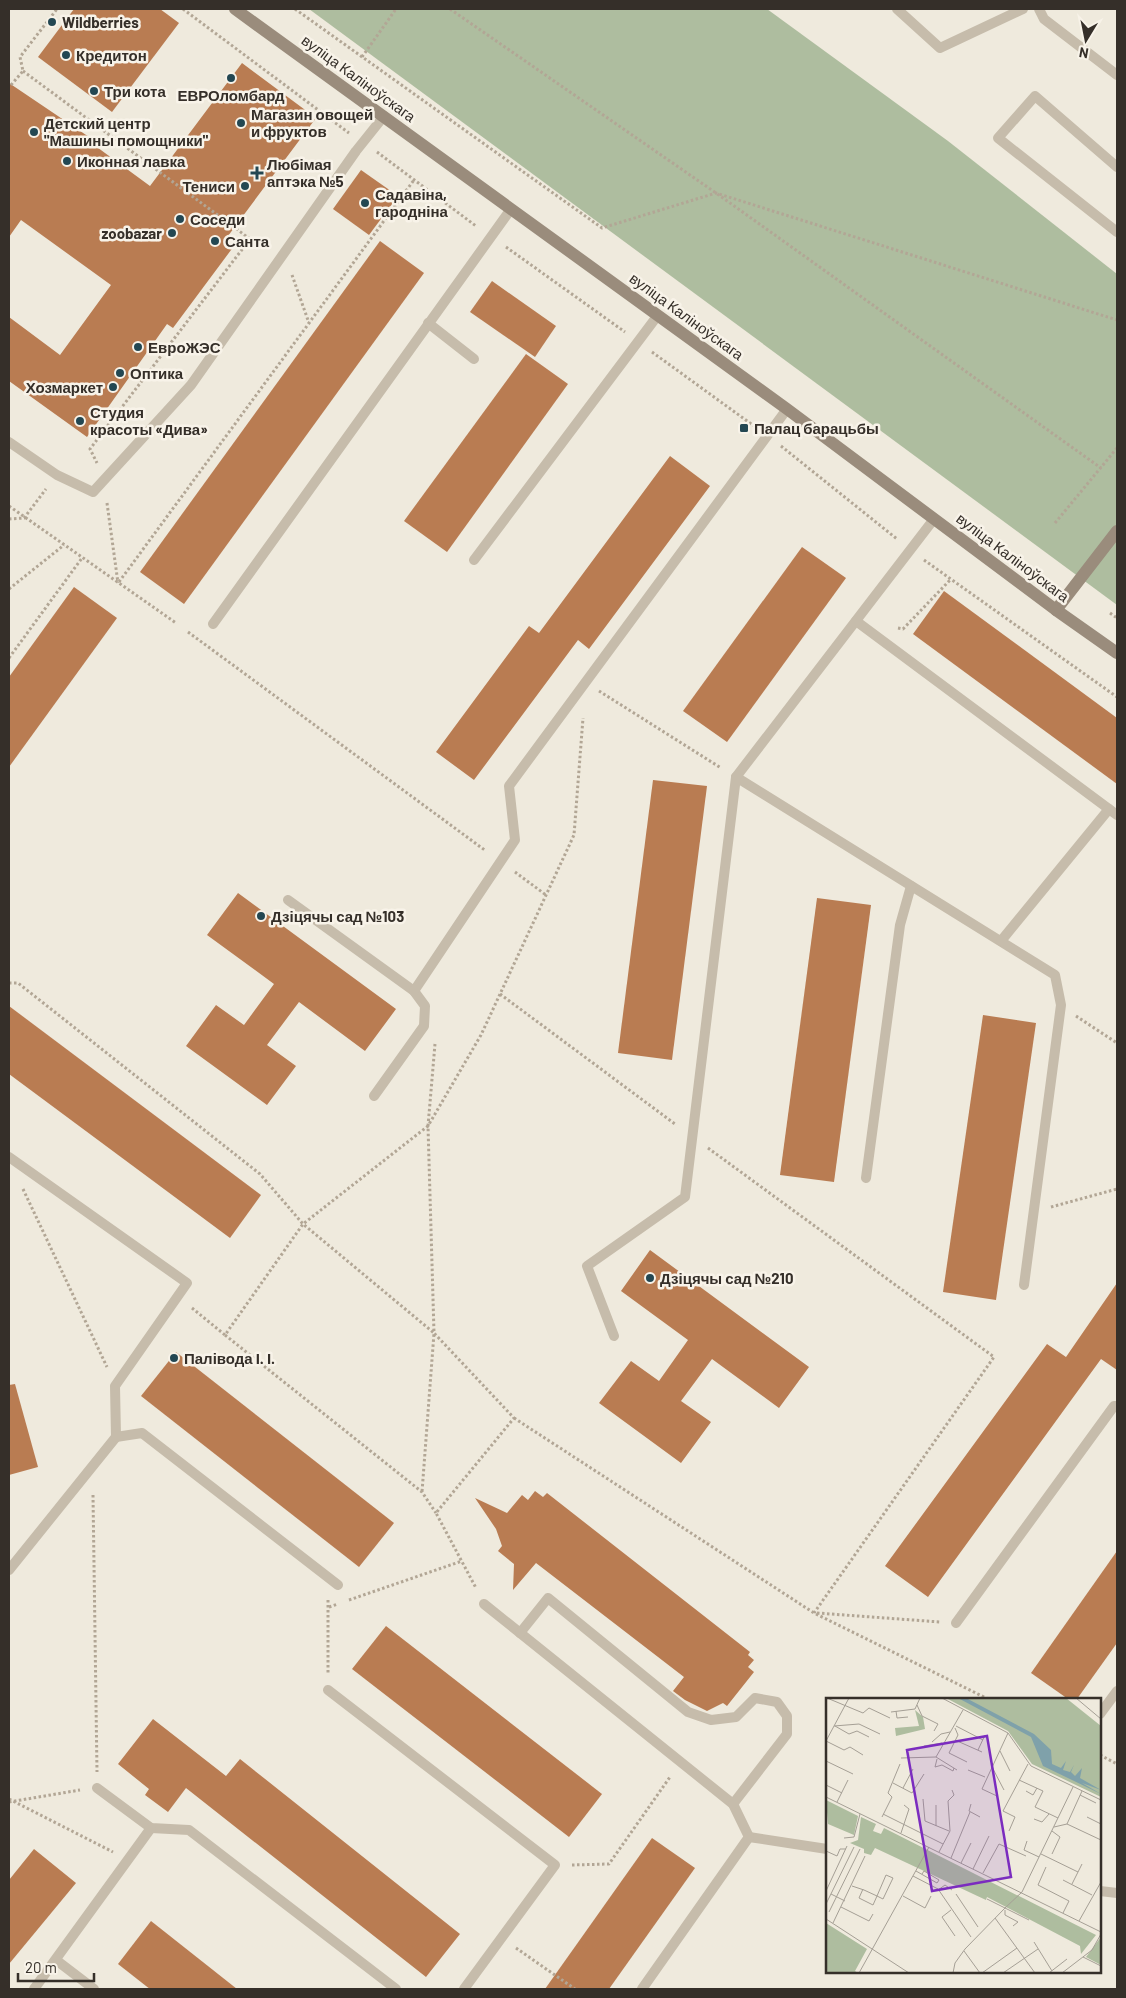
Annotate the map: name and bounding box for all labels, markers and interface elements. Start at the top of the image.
place label: Wildberries [62,13,139,31]
north arrow [1061,15,1111,65]
marker: Wildberries [46,16,58,28]
street label: вуліца Каліноўскага [299,31,420,126]
text: N [1078,44,1090,62]
place label: Кредитон [76,46,147,64]
marker: Кредитон [60,49,72,61]
marker: ЕВРОломбард [225,72,237,84]
place label: Три кота [104,82,166,100]
marker: Три кота [88,85,100,97]
place label: ЕВРОломбард [177,86,285,104]
place label: Магазин овощей и фруктов [251,105,373,140]
place label: Детский центр "Машины помощники" [44,114,209,149]
marker: Магазин овощей и фруктов [235,117,247,129]
marker: Детский центр "Машины помощники" [28,126,40,138]
place label: Иконная лавка [77,152,186,170]
marker: Иконная лавка [61,155,73,167]
place label: Любімая аптэка №5 [267,155,344,190]
marker: Любімая аптэка №5 [251,167,263,179]
place label: Тениси [182,177,235,195]
marker: Тениси [239,180,251,192]
place label: Садавіна, гародніна [375,185,449,220]
marker: Садавіна, гародніна [359,197,371,209]
place label: Соседи [190,210,245,228]
marker: Соседи [174,213,186,225]
place label: zoobazar [101,224,162,242]
marker: zoobazar [166,227,178,239]
place label: Санта [225,232,270,250]
marker: Санта [209,235,221,247]
street label: вуліца Каліноўскага [627,269,748,364]
place label: ЕвроЖЭС [148,338,221,356]
marker: ЕвроЖЭС [132,341,144,353]
place label: Оптика [130,364,184,382]
marker: Оптика [114,367,126,379]
place label: Хозмаркет [26,378,103,396]
marker: Хозмаркет [107,381,119,393]
place label: Студия красоты «Дива» [90,403,208,438]
marker: Студия красоты «Дива» [74,415,86,427]
place label: Палац барацьбы [754,419,879,437]
marker: Палац барацьбы [738,422,750,434]
street label: вуліца Каліноўскага [953,509,1073,606]
place label: Дзіцячы сад №103 [271,907,404,925]
marker: Дзіцячы сад №103 [255,910,267,922]
place label: Дзіцячы сад №210 [660,1269,793,1287]
marker: Дзіцячы сад №210 [644,1272,656,1284]
place label: Палівода І. І. [184,1349,275,1367]
marker: Палівода І. І. [168,1352,180,1364]
inset map [826,1698,1101,1973]
scale bar [18,1950,94,1982]
text: 20 m [25,1958,57,1976]

